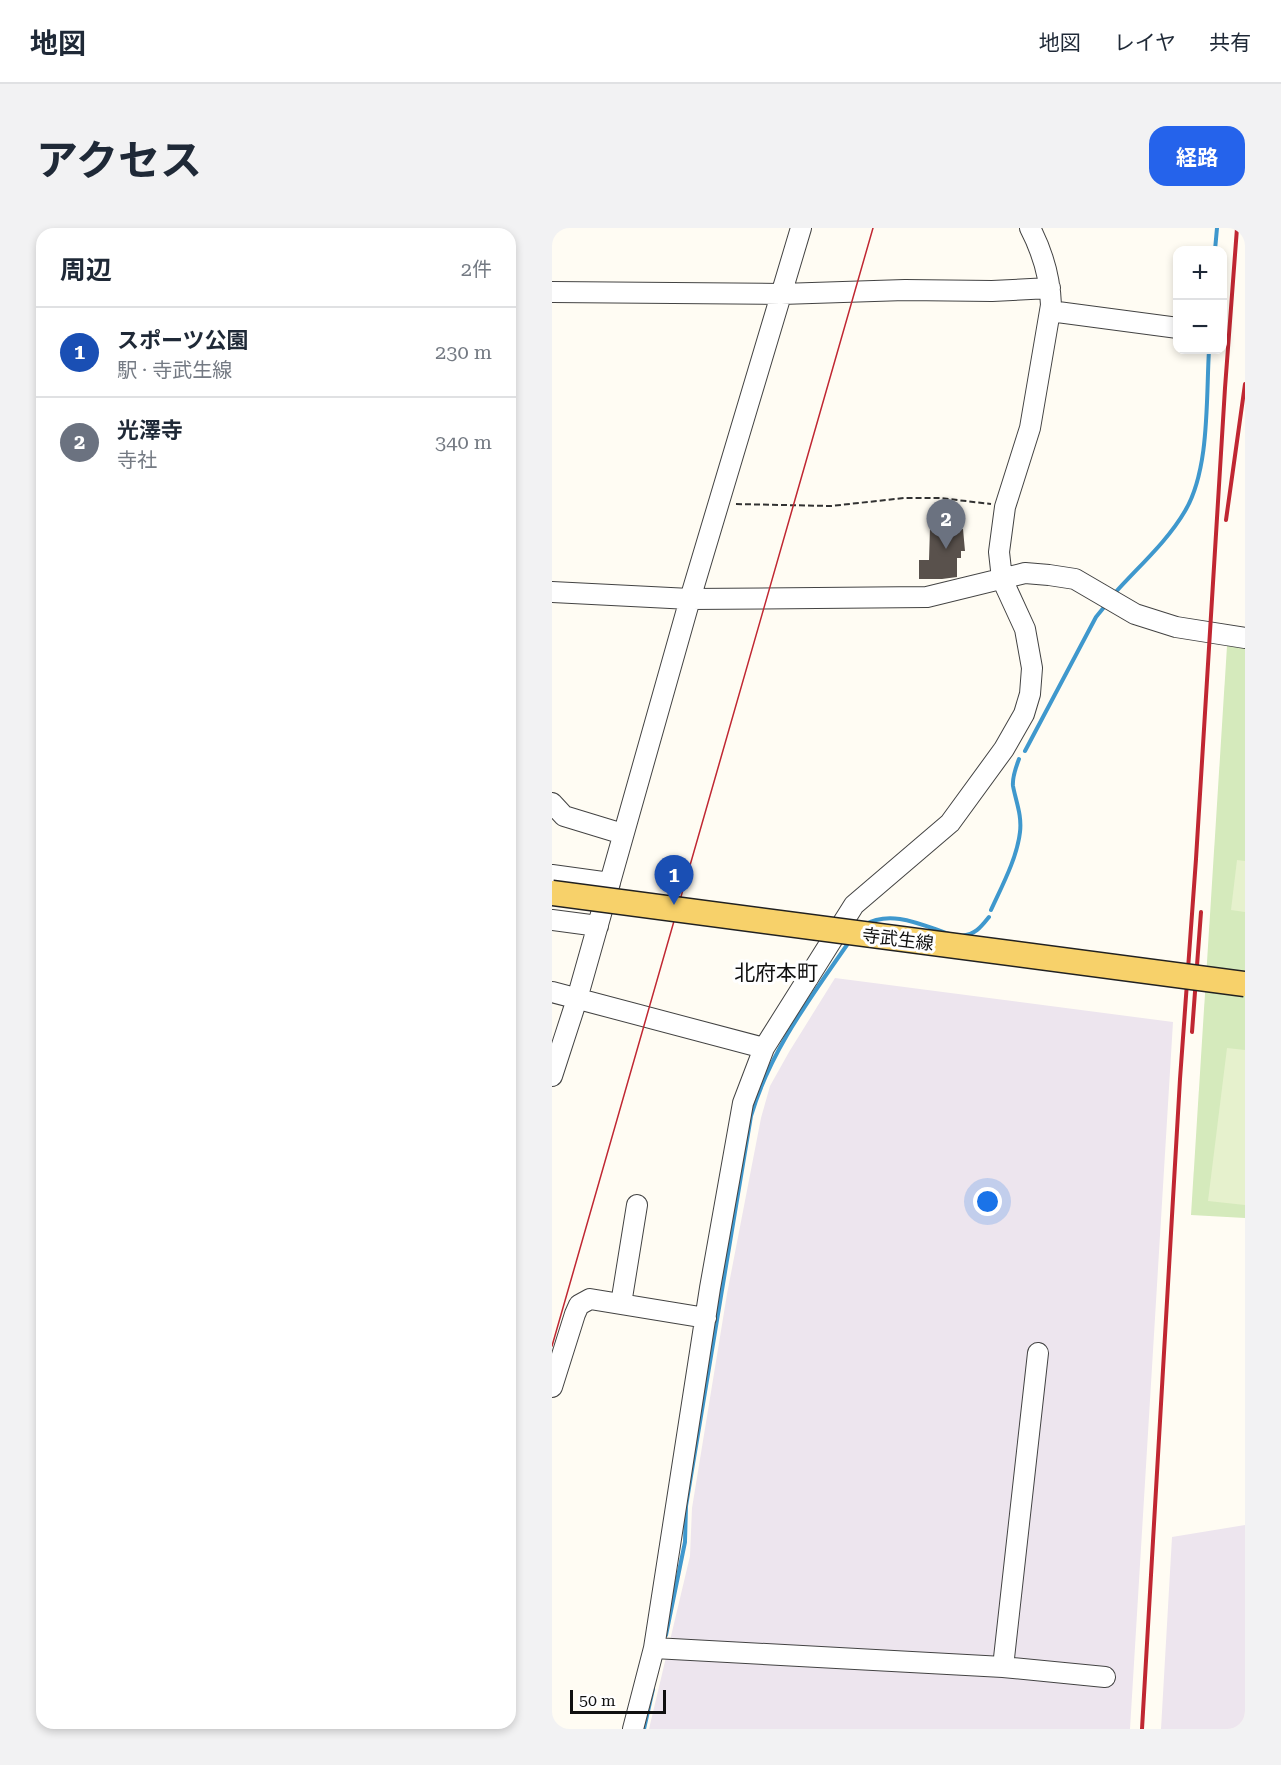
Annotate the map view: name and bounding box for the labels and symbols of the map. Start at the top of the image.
pin: 2 [926,500,966,549]
pin: 1 [654,856,694,905]
street label: 寺武生線 [861,924,935,954]
district label: 北府本町 [734,961,818,985]
your location [973,1187,1002,1216]
scale bar [570,1687,666,1714]

